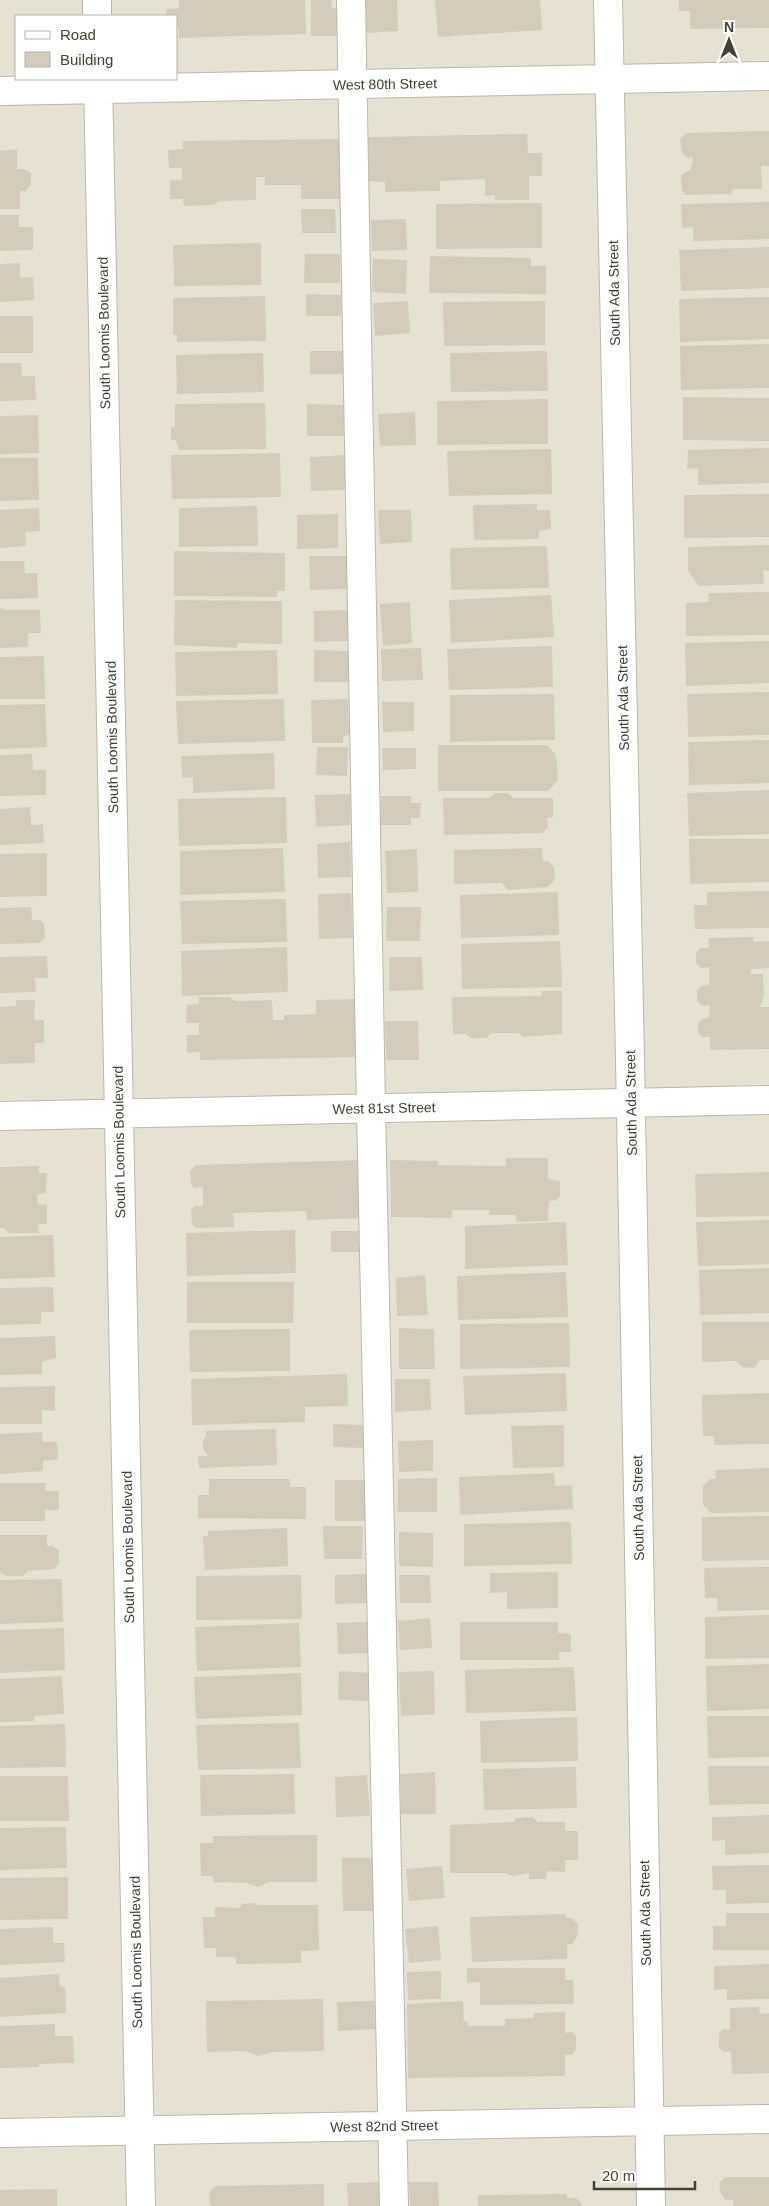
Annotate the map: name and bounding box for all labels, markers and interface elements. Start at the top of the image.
legend [15,15,178,80]
north arrow [704,15,754,65]
text: N [724,19,734,35]
text: Road [60,26,96,43]
text: Building [60,51,113,68]
street label: West 80th Street [333,75,437,93]
street label: South Ada Street [605,240,623,346]
street label: South Loomis Boulevard [95,257,113,409]
street label: South Ada Street [614,645,632,751]
street label: South Loomis Boulevard [103,661,121,813]
street label: South Ada Street [622,1050,640,1156]
street label: South Loomis Boulevard [110,1066,128,1218]
street label: West 81st Street [332,1099,436,1117]
street label: South Ada Street [629,1455,647,1561]
street label: South Loomis Boulevard [119,1471,137,1623]
street label: South Ada Street [636,1860,654,1966]
street label: South Loomis Boulevard [127,1876,145,2028]
street label: West 82nd Street [330,2117,438,2135]
scale bar [594,2158,695,2190]
text: 20 m [602,2167,635,2184]

